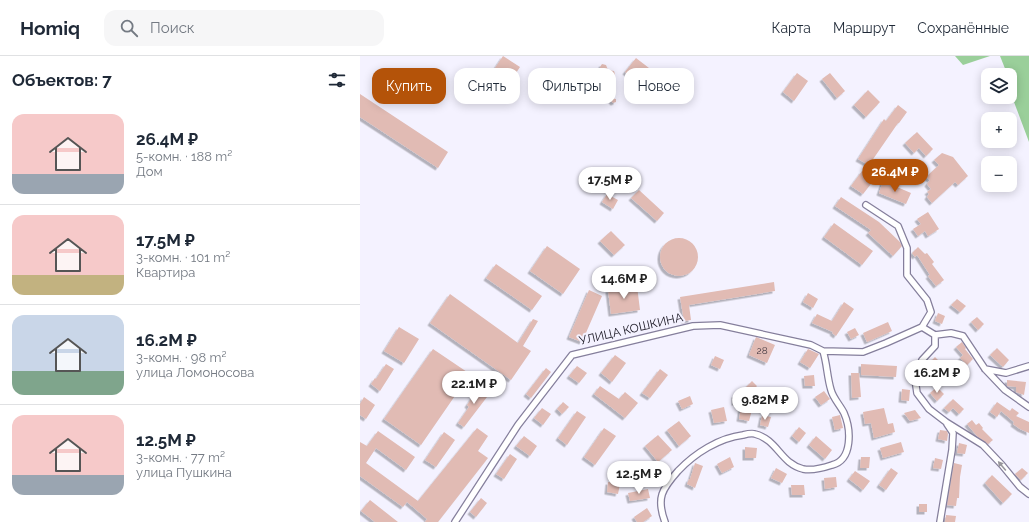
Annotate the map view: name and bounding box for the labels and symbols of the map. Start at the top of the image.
pin: 26.4M ₽ [858,159,932,193]
pin: 17.5M ₽ [573,167,647,201]
pin: 14.6M ₽ [587,266,661,300]
street label: УЛИЦА КОШКИНА [578,310,684,348]
house number: 28 [756,345,768,356]
pin: 16.2M ₽ [900,360,974,394]
pin: 22.1M ₽ [437,371,511,405]
pin: 9.82M ₽ [728,387,802,421]
pin: 12.5M ₽ [602,461,676,495]
one-way arrow [998,461,1007,471]

